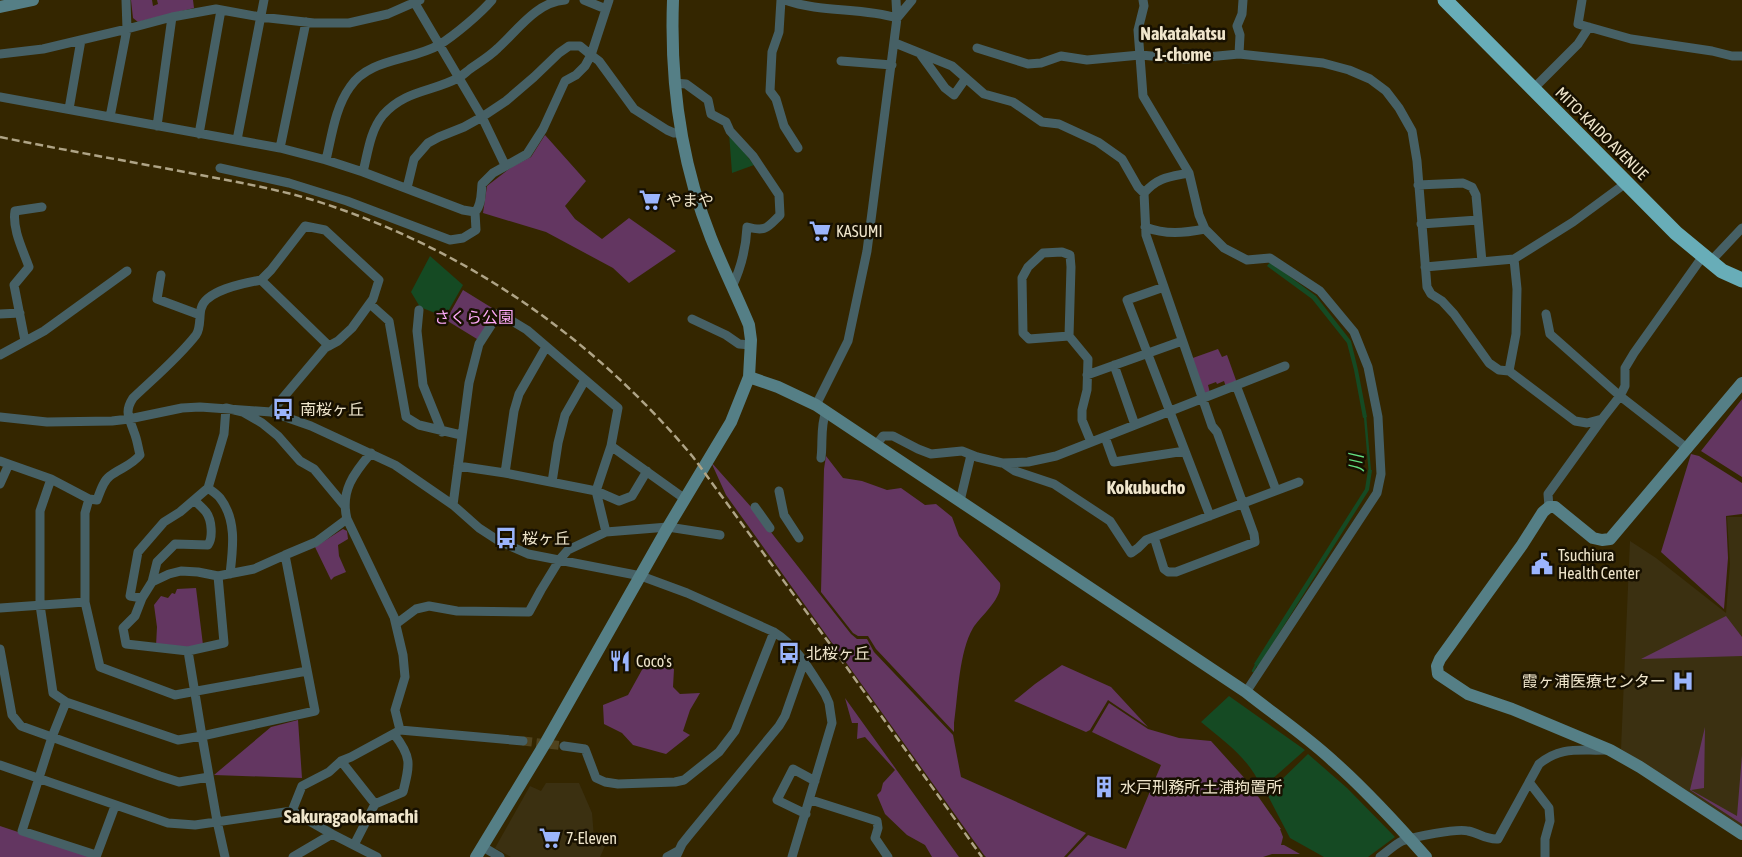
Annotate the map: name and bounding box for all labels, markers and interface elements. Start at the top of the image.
district label: Nakatakatsu 1-chome [1140,23,1226,65]
street label: MITO-KAIDO AVENUE [1552,83,1652,183]
supermarket icon: やまや [637,187,663,213]
place label: やまや [666,191,714,209]
supermarket icon: KASUMI [807,218,833,244]
place label: KASUMI [836,222,883,240]
park label: さくら公園 [434,308,514,326]
bus stop icon: 南桜ヶ丘 [270,396,296,422]
place label: 南桜ヶ丘 [300,400,364,418]
water label: 川 [1345,452,1367,472]
district label: Kokubucho [1107,476,1185,498]
bus stop icon: 桜ヶ丘 [493,525,519,551]
place label: 桜ヶ丘 [522,529,570,547]
place label: Tsuchiura Health Center [1558,546,1640,582]
public building icon: Tsuchiura Health Center [1529,551,1555,577]
bus stop icon: 北桜ヶ丘 [776,640,802,666]
place label: 北桜ヶ丘 [806,644,870,662]
restaurant icon: Coco's [607,648,633,674]
place label: Coco's [636,652,672,670]
hospital icon: 霞ヶ浦医療センター [1670,668,1696,694]
place label: 霞ヶ浦医療センター [1522,672,1666,690]
building icon: 水戸刑務所 土浦拘置所 [1091,774,1117,800]
place label: 水戸刑務所 土浦拘置所 [1120,778,1282,796]
district label: Sakuragaokamachi [284,805,418,827]
supermarket icon: 7-Eleven [537,825,563,851]
place label: 7-Eleven [566,829,617,847]

